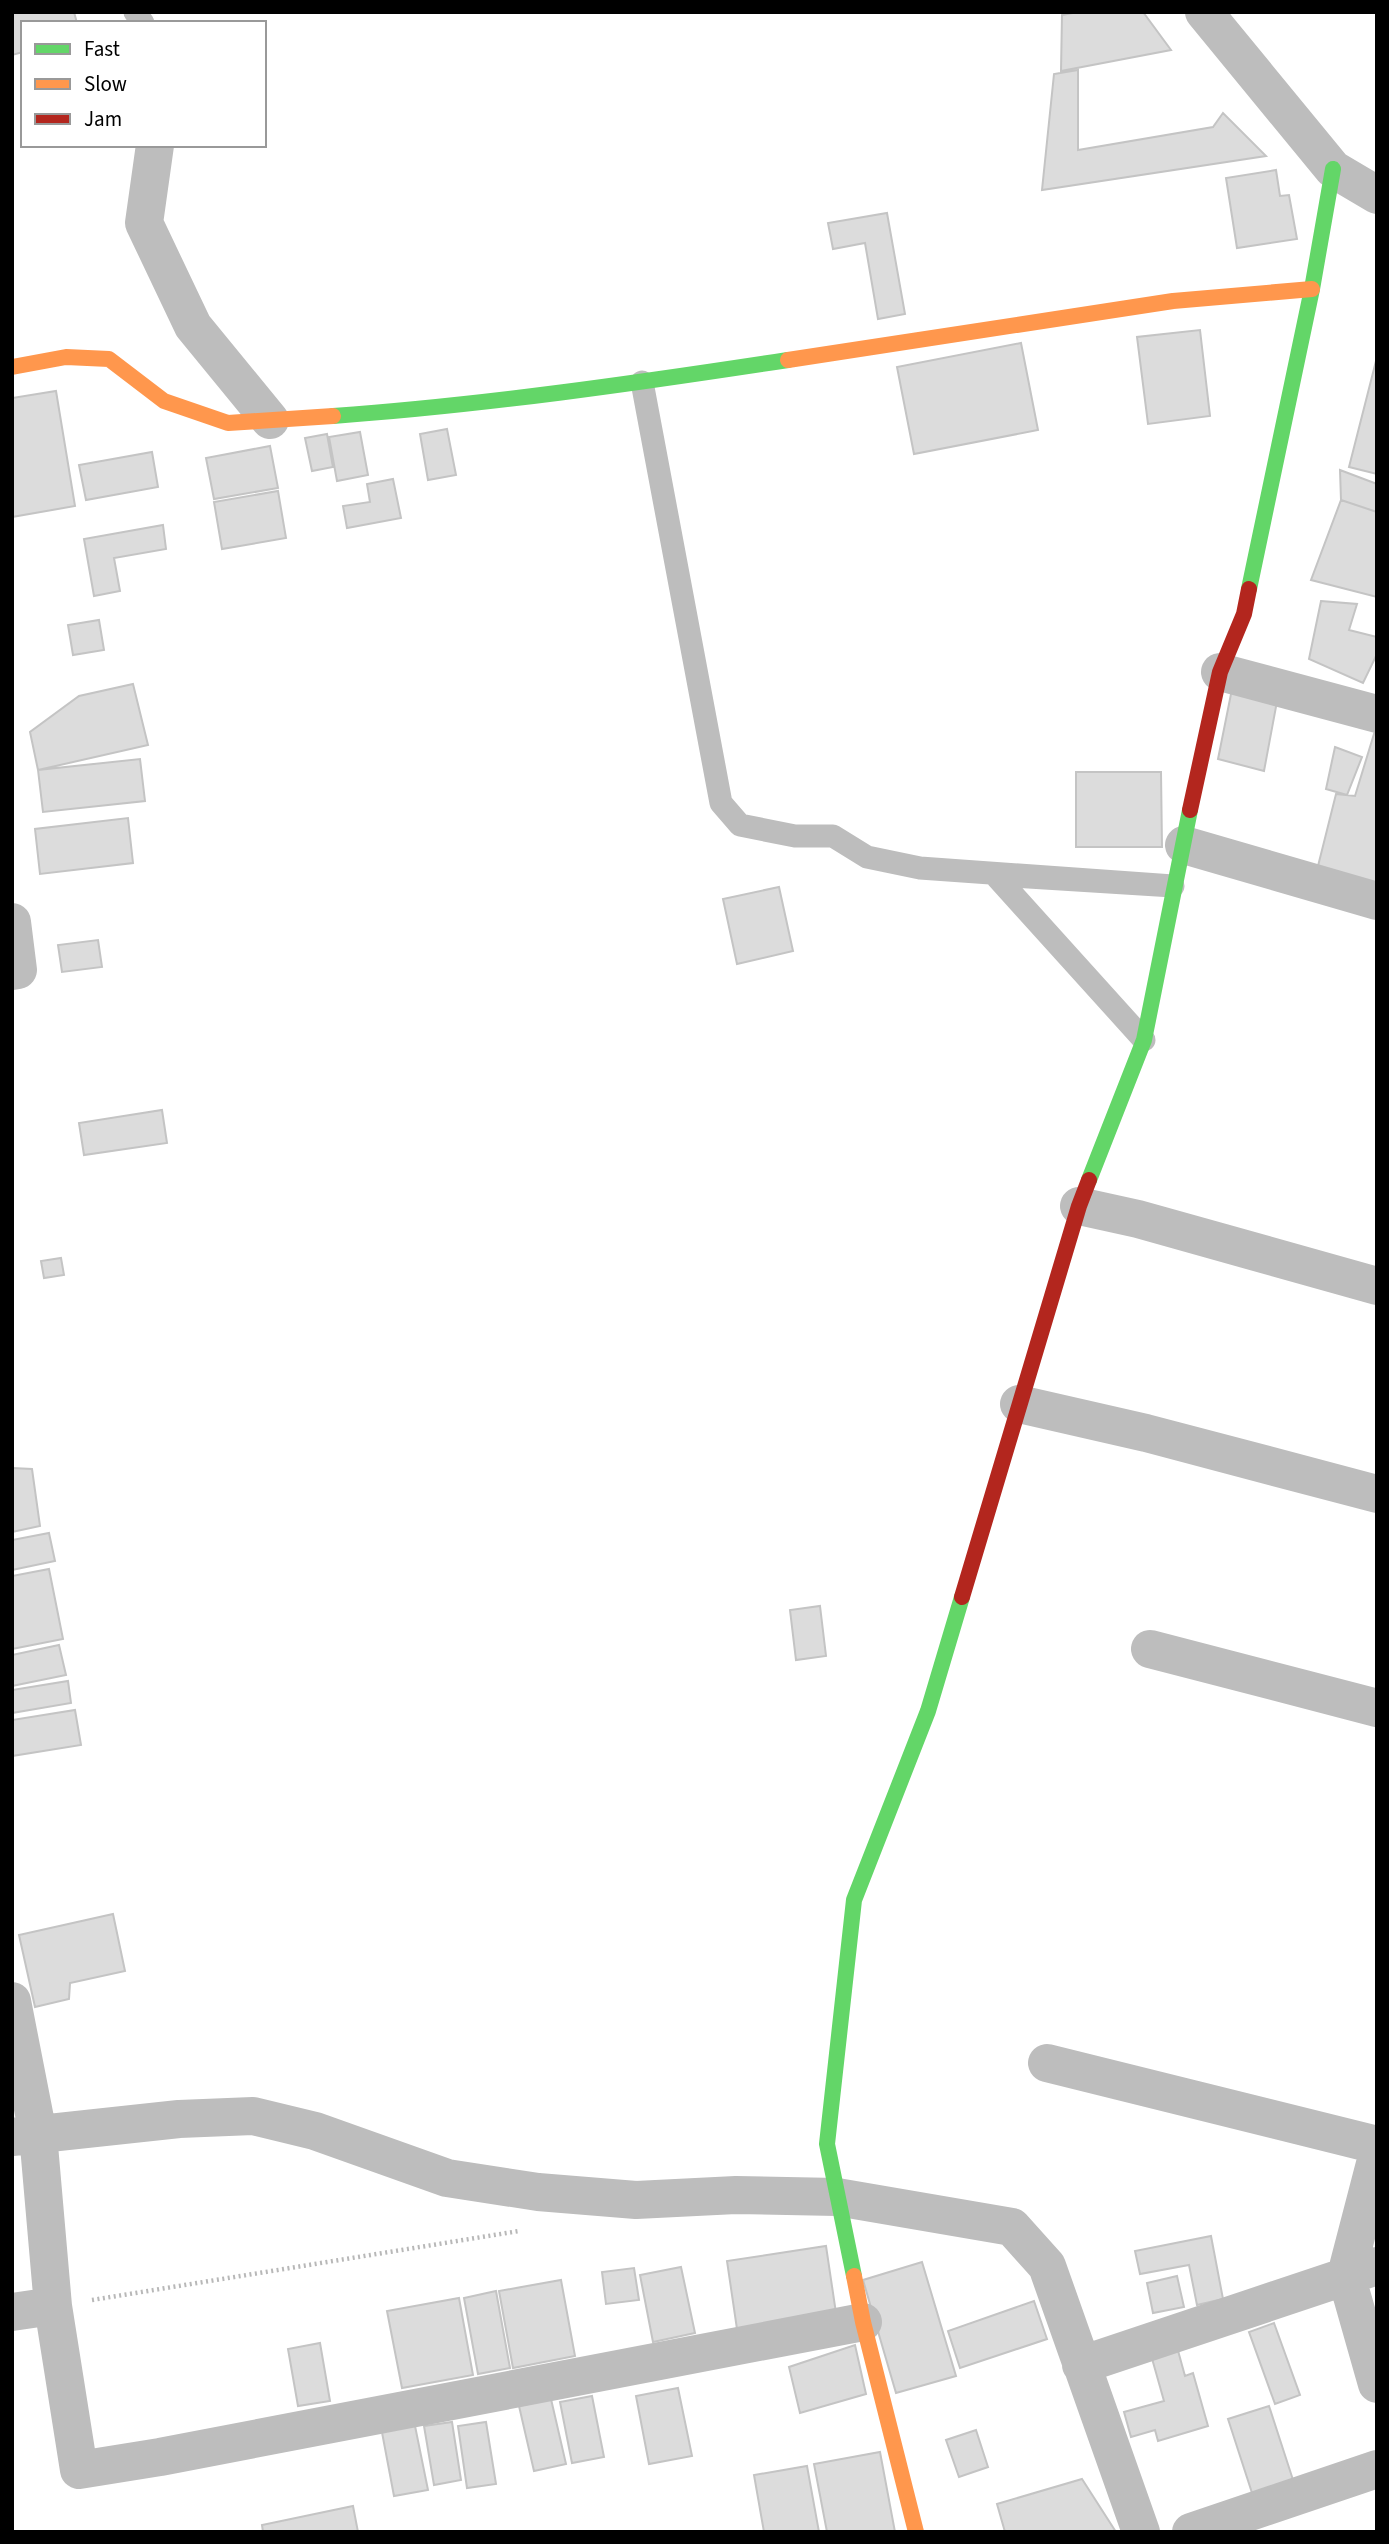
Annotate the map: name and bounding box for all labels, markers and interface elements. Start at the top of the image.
legend [21,21,266,147]
text: Fast [84,34,120,64]
text: Slow [84,69,127,99]
text: Jam [84,104,122,134]

